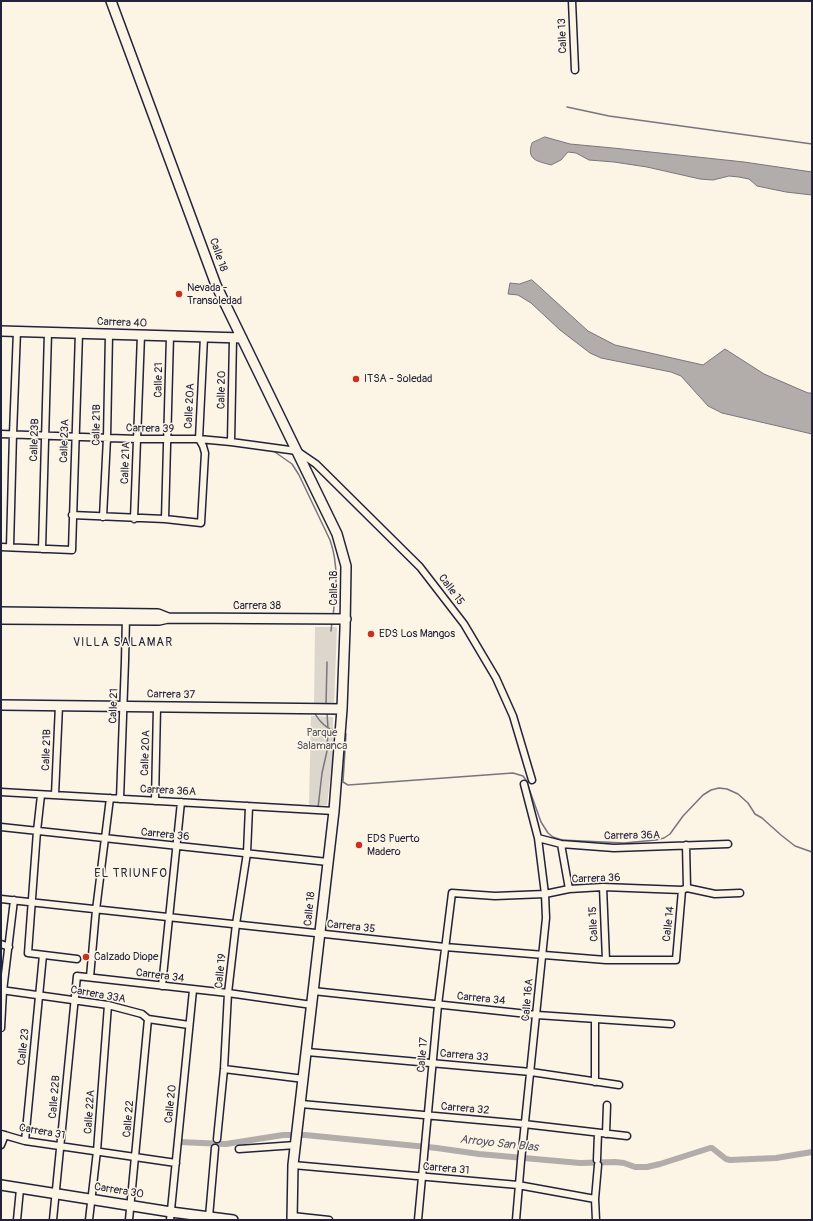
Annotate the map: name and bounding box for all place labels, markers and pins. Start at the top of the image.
place label: Nevada - Transoledad [187,281,242,307]
marker: Nevada - Transoledad [174,289,184,299]
place label: ITSA - Soledad [364,372,432,386]
marker: ITSA - Soledad [351,374,361,384]
place label: EDS Los Mangos [379,627,455,641]
marker: EDS Los Mangos [366,629,376,639]
place label: EDS Puerto Madero [367,832,420,858]
marker: EDS Puerto Madero [354,840,364,850]
place label: Calzado Diope [94,950,158,964]
marker: Calzado Diope [81,952,91,962]

